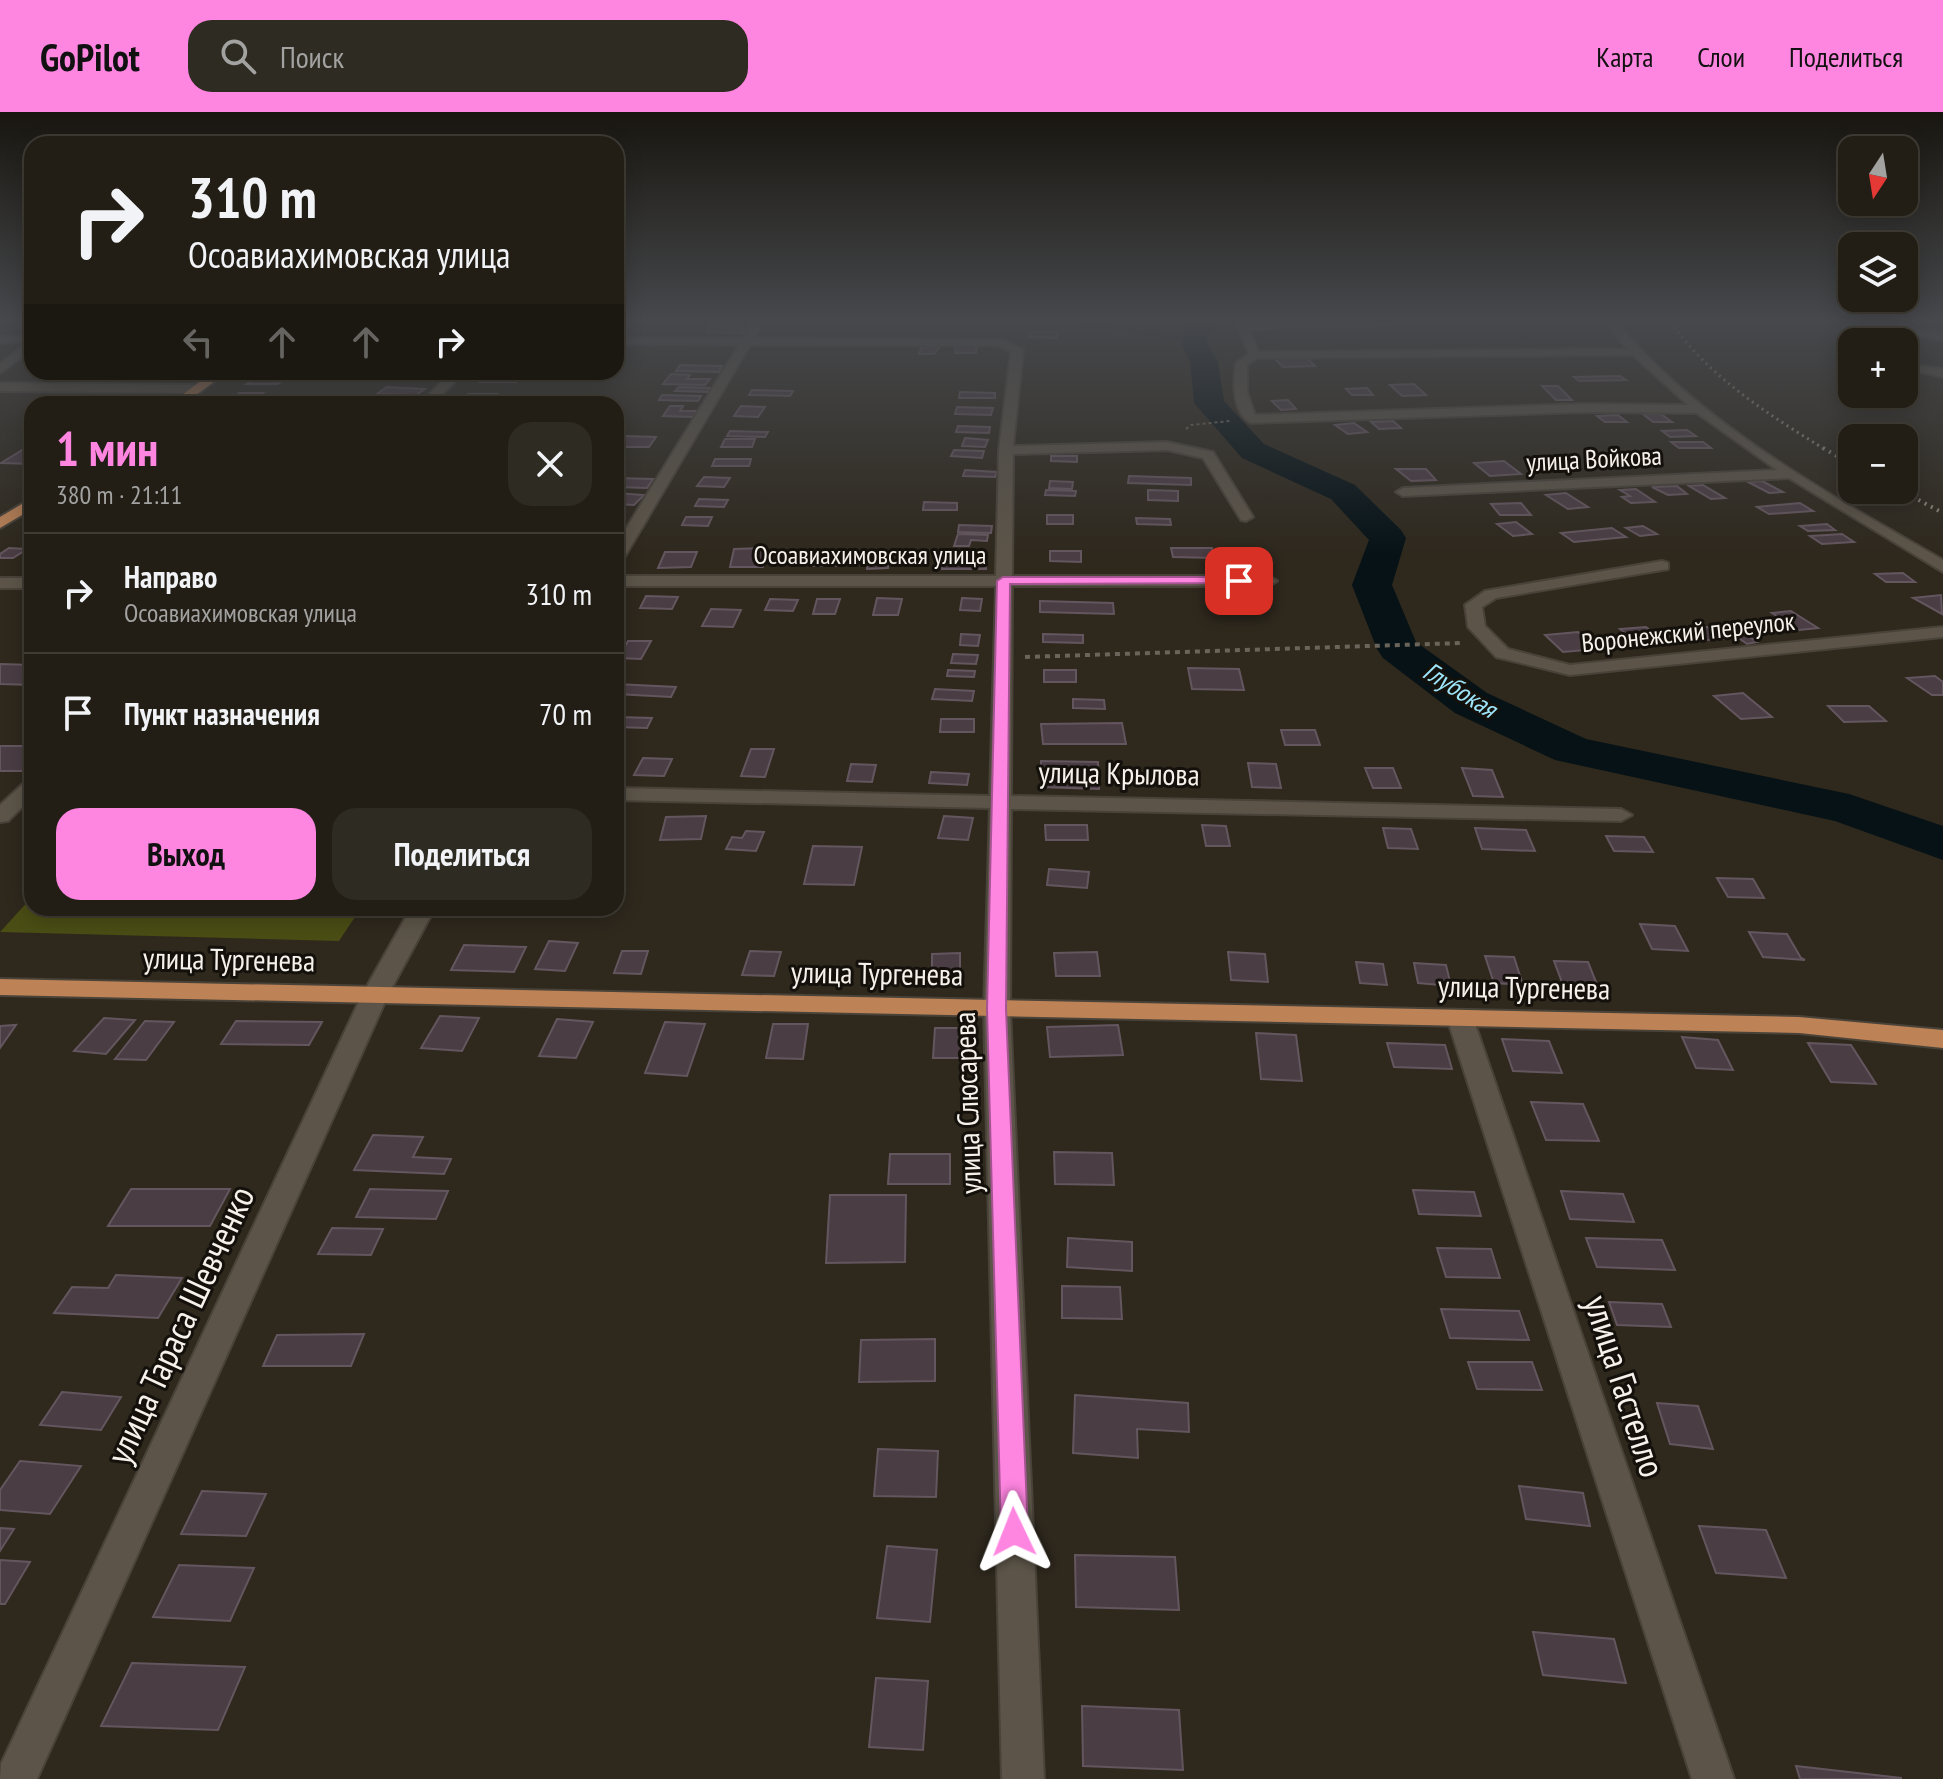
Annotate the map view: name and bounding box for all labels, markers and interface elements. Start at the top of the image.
search box [188,20,748,92]
text: GoPilot [40,32,140,81]
icon: search [216,34,260,78]
text: Поиск [280,37,344,76]
text: Карта [1596,38,1653,75]
text: Слои [1697,38,1745,75]
text: Поделиться [1789,38,1903,75]
north arrow [1838,136,1918,216]
map controls [1838,136,1918,504]
text: 310 m [188,161,317,233]
icon: right [56,168,160,272]
text: Осоавиахимовская улица [188,231,511,278]
button: layers [1838,232,1918,312]
icon: left [176,320,220,364]
icon: ahead [260,320,304,364]
icon: ahead [344,320,388,364]
icon: right [428,320,472,364]
button: + [1838,328,1918,408]
text: 1 мин [56,417,158,479]
button: close [508,422,592,506]
button: − [1838,424,1918,504]
street label: улица Войкова [1525,438,1663,479]
text: 380 m · 21:11 [56,478,182,511]
street label: Осоавиахимовская улица [754,538,986,571]
pin [1205,547,1273,615]
text: Направо [124,557,217,596]
icon: arrive [1217,559,1261,603]
icon: right [56,571,100,615]
text: 310 m [526,574,592,613]
text: Осоавиахимовская улица [124,596,357,629]
street label: Воронежский переулок [1580,604,1796,659]
water label: Глубокая [1417,654,1505,726]
icon: arrive [56,691,100,735]
text: Пункт назначения [124,694,320,733]
text: 70 m [539,694,592,733]
street label: улица Крылова [1038,752,1200,793]
button: Выход [56,808,316,900]
button: Поделиться [332,808,592,900]
street label: улица Тургенева [143,938,315,979]
street label: улица Тургенева [791,952,963,993]
street label: улица Тургенева [1438,966,1610,1007]
street label: улица Слюсарева [944,1011,989,1195]
street label: улица Тараса Шевченко [95,1178,264,1471]
street label: улица Гастелло [1574,1289,1677,1483]
position arrow [972,1490,1056,1574]

